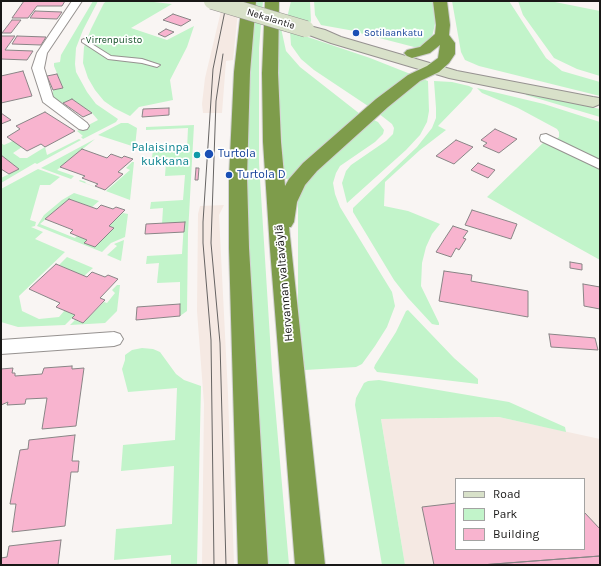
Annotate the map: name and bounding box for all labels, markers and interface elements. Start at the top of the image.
street label: Nekalantie [246,6,296,32]
place label: Sotilaankatu [364,27,423,39]
marker: Sotilaankatu [351,28,361,38]
park label: Virrenpuisto [86,34,142,46]
place label: Palaisinpa kukkana [131,141,189,169]
place label: Turtola [218,147,256,161]
marker: Turtola [203,148,215,160]
marker: Palaisinpa kukkana [192,150,202,160]
place label: Turtola D [237,168,286,182]
marker: Turtola D [224,170,234,180]
street label: Hervannan valtaväylä [272,224,296,342]
legend [455,478,585,550]
text: Road [493,487,521,501]
text: Park [493,507,517,521]
text: Building [493,527,539,541]

